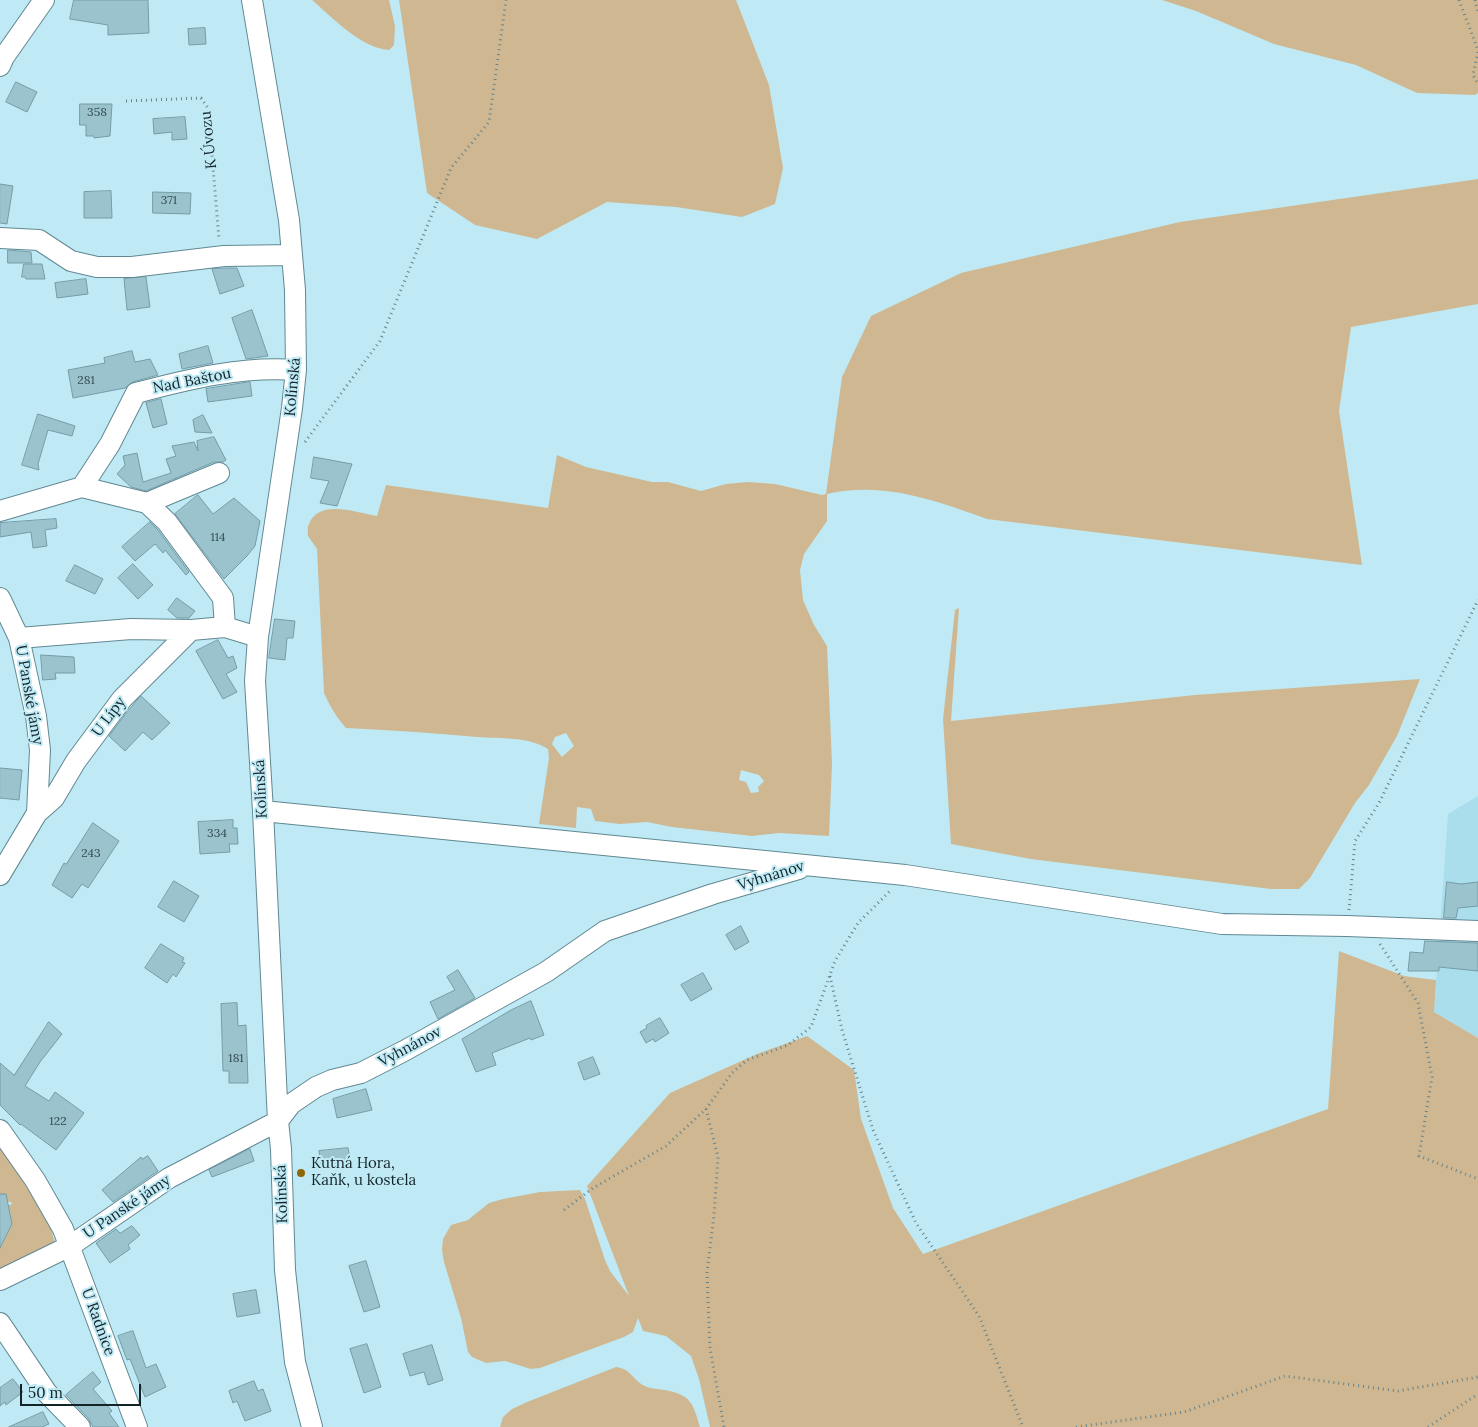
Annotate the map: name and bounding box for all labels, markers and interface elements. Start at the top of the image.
house number: 358 [87,106,107,120]
street label: K Úvozu [197,110,221,170]
house number: 371 [161,194,177,208]
street label: Kolínská [281,357,305,417]
street label: Nad Baštou [151,365,233,397]
house number: 281 [77,374,95,388]
house number: 114 [210,531,226,545]
street label: U Panské jámy [11,644,47,746]
street label: U Lípy [88,694,130,740]
street label: Kolínská [250,759,272,819]
house number: 334 [207,827,227,841]
house number: 243 [81,847,101,861]
street label: Vyhnánov [736,857,806,895]
street label: Vyhnánov [375,1023,445,1071]
house number: 181 [228,1052,244,1066]
house number: 122 [49,1115,67,1129]
place label: Kutná Hora, Kaňk, u kostela [311,1155,416,1190]
street label: Kolínská [272,1164,292,1224]
marker: Kutná Hora, Kaňk, u kostela [295,1167,307,1179]
street label: U Panské jámy [80,1171,174,1243]
street label: U Radnice [77,1286,119,1358]
scale bar [22,1374,144,1406]
text: 50 m [28,1383,63,1402]

